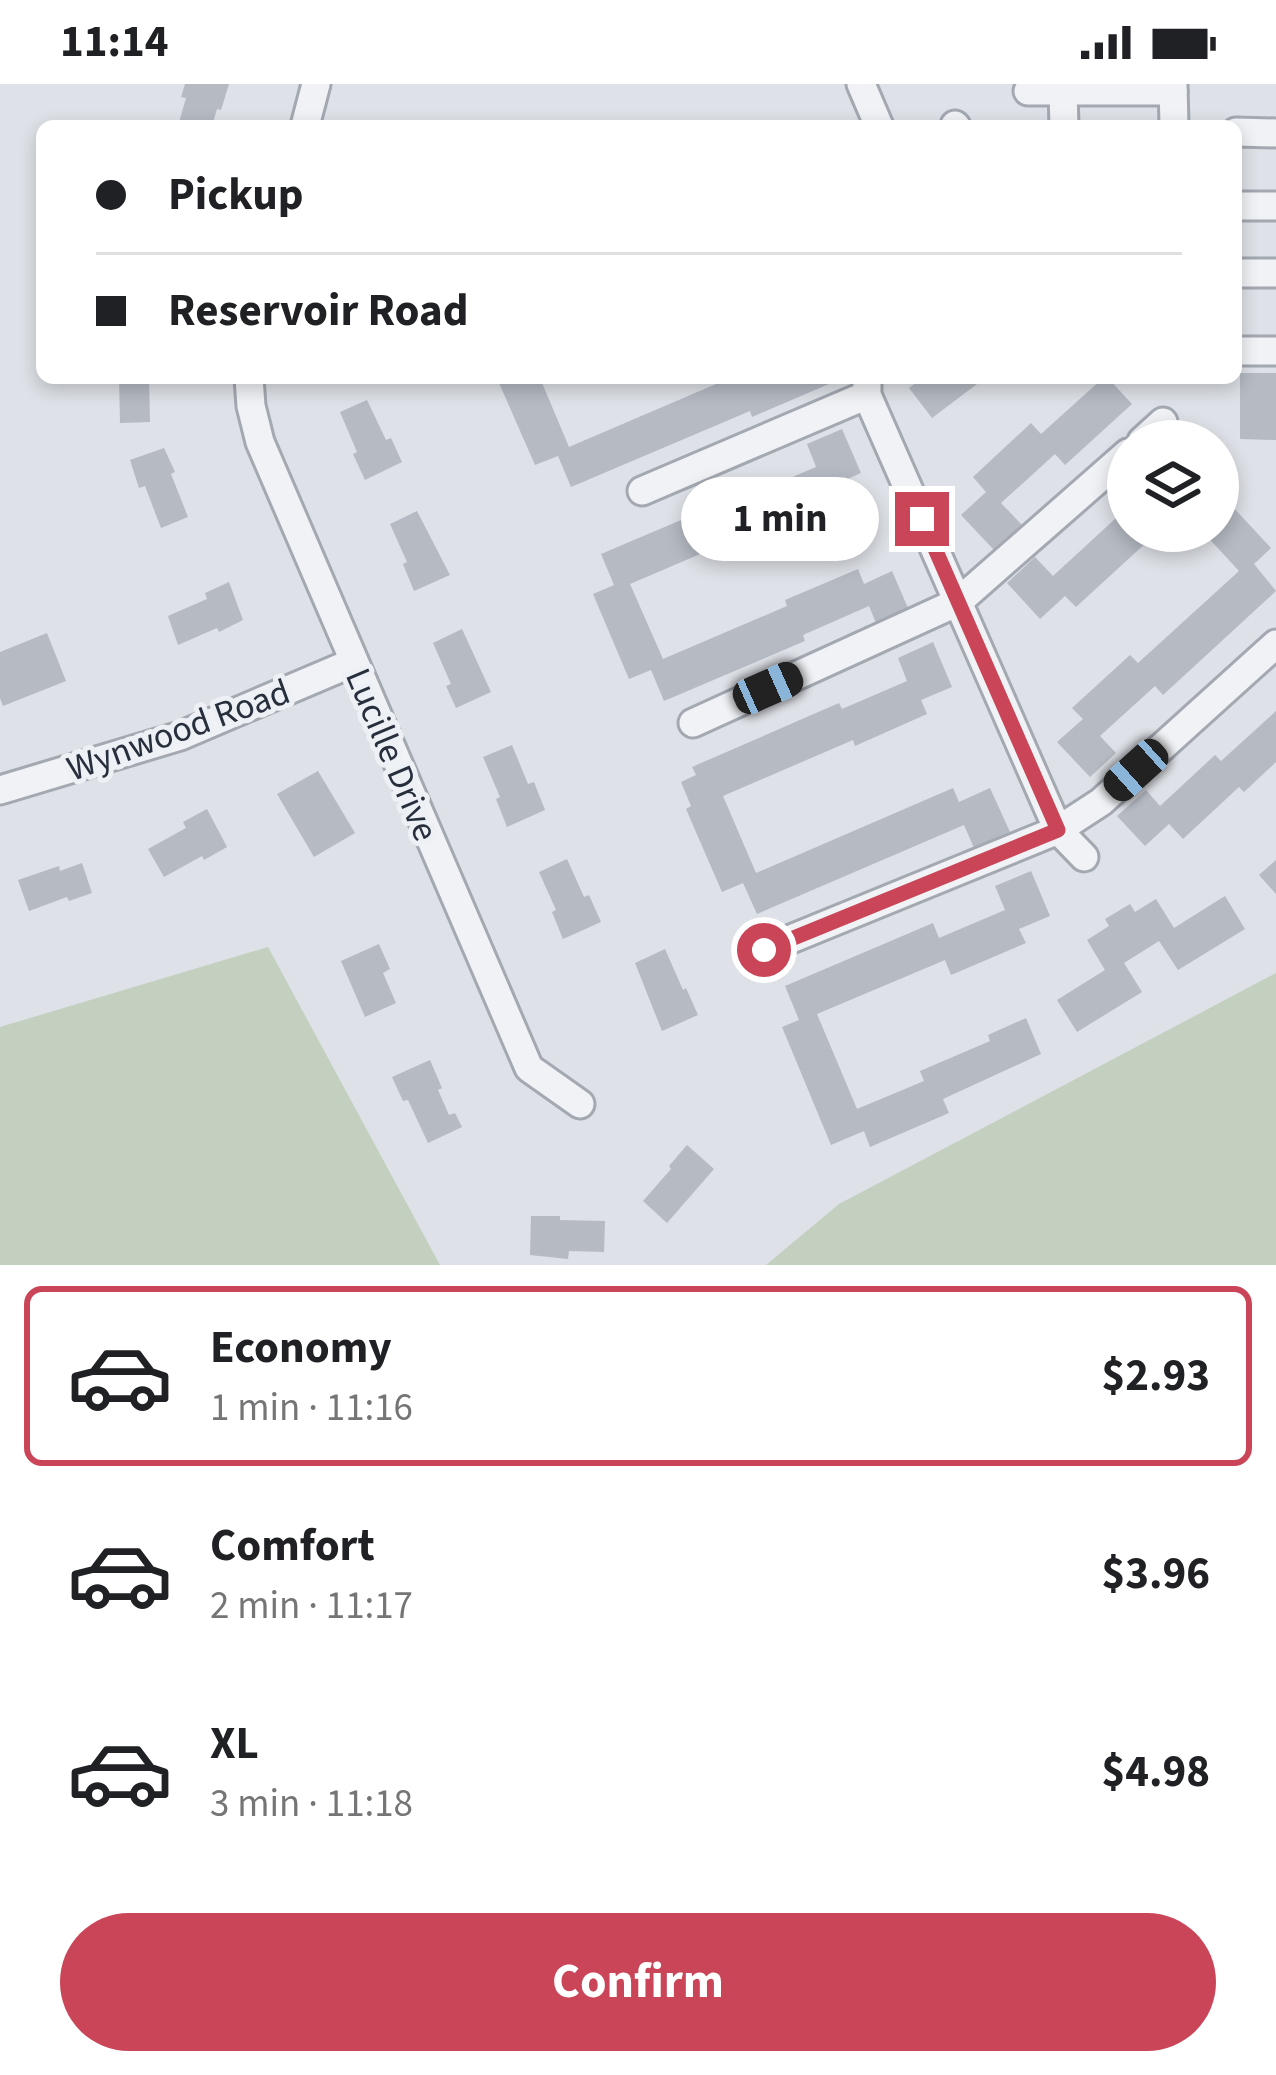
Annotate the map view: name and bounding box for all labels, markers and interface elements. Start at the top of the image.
text: 11:14 [60,10,169,74]
text: Pickup [168,163,304,227]
text: Reservoir Road [168,279,469,343]
map controls [1107,420,1239,552]
button: layers [1107,420,1239,552]
callout: 1 min [682,477,880,561]
text: 1 min [733,491,827,547]
route end [895,492,949,546]
car [728,657,808,719]
street label: Lucille Drive [332,660,451,849]
street label: Wynwood Road [60,666,297,794]
car [1097,733,1175,807]
route start [737,923,791,977]
text: Economy [210,1316,392,1380]
icon: car [66,1322,174,1430]
text: $2.93 [1101,1344,1210,1408]
text: 1 min · 11:16 [210,1380,413,1436]
text: Comfort [210,1514,375,1578]
icon: car [66,1520,174,1628]
text: $3.96 [1101,1542,1210,1606]
text: 2 min · 11:17 [210,1578,413,1634]
text: XL [210,1712,259,1776]
icon: car [66,1718,174,1826]
text: $4.98 [1101,1740,1210,1804]
text: 3 min · 11:18 [210,1776,413,1832]
button: Confirm [60,1913,1216,2051]

